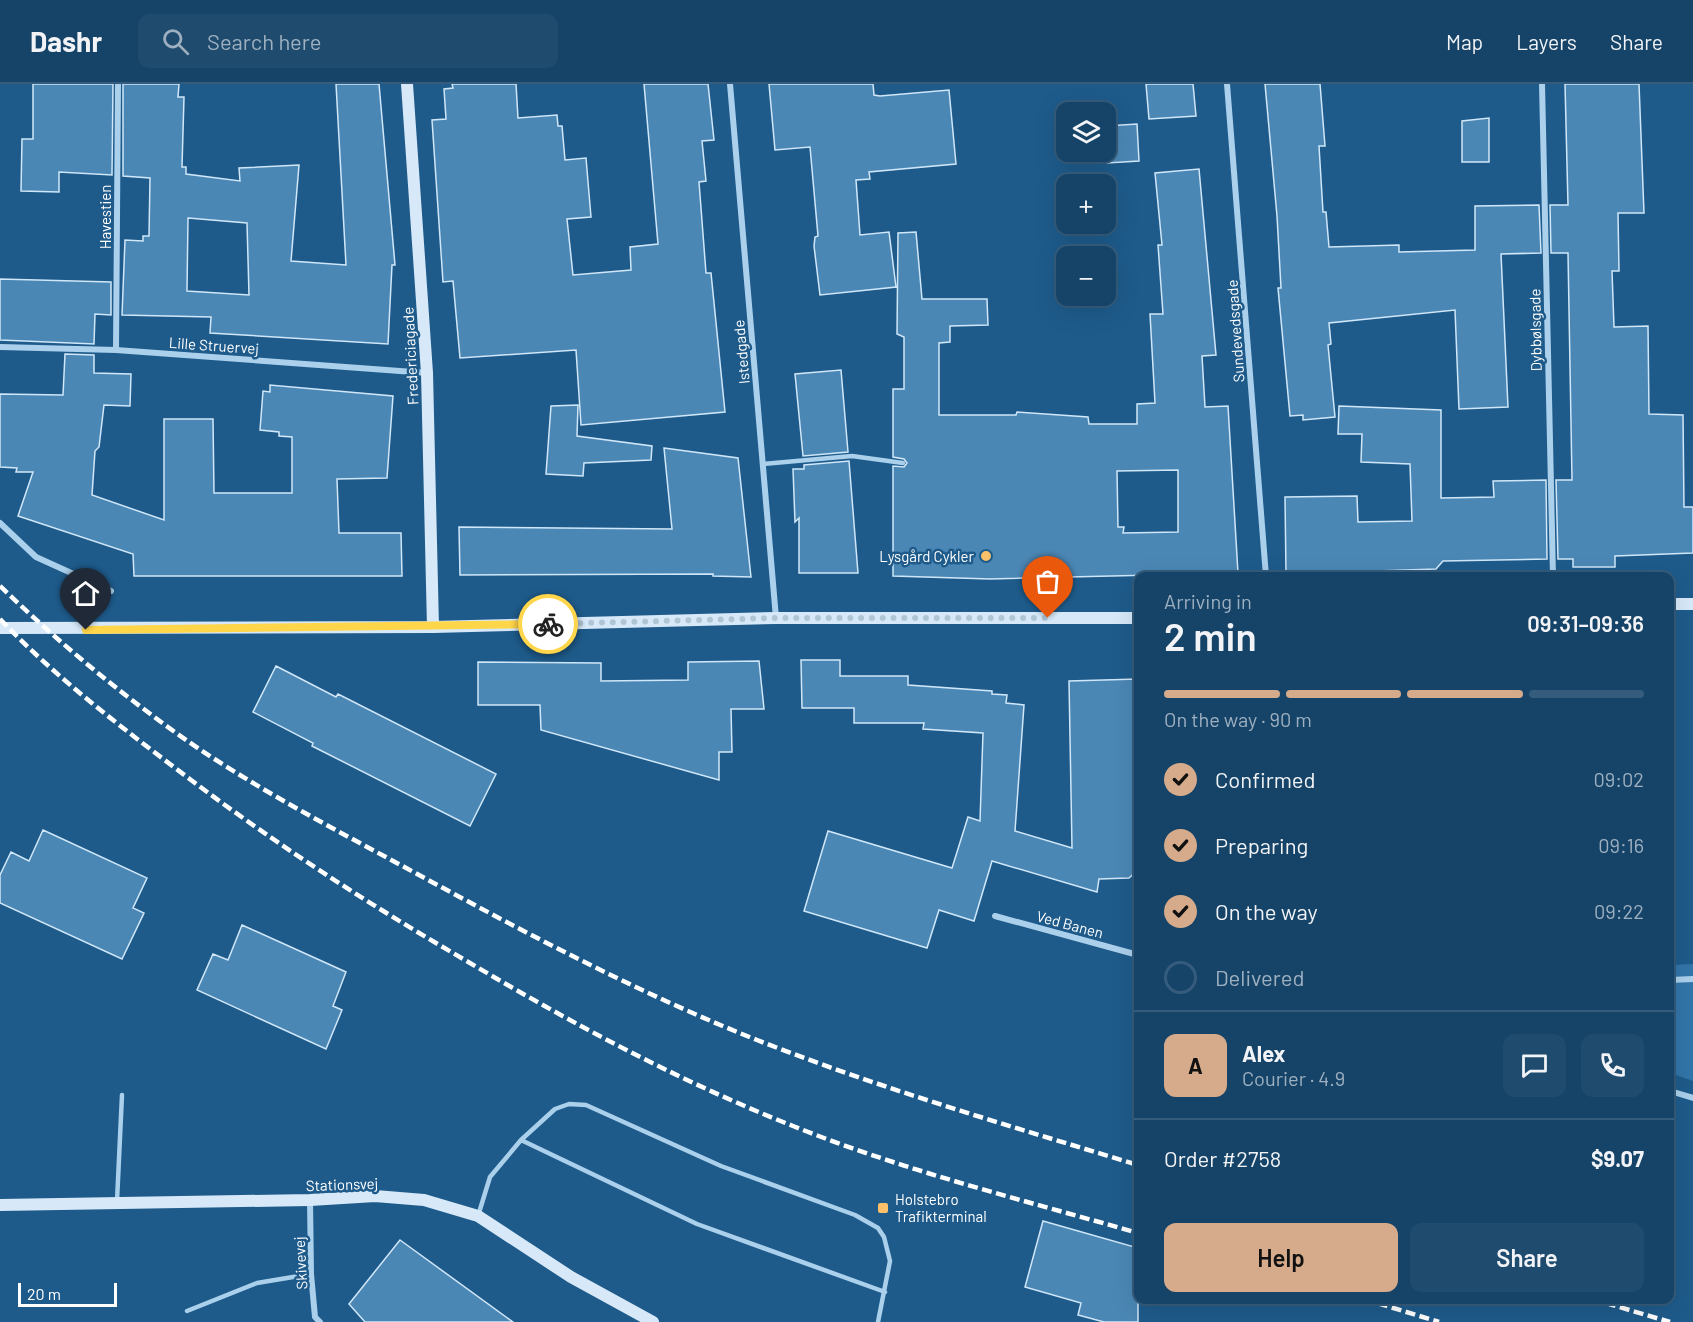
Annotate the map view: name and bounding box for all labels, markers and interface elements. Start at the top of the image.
search box [138,14,558,68]
text: Dashr [30,24,102,58]
icon: search [159,25,192,58]
text: Search here [207,28,321,54]
text: Map [1446,29,1483,54]
text: Layers [1516,29,1577,54]
text: Share [1610,29,1663,54]
map controls [1056,102,1116,306]
button: layers [1056,102,1116,162]
button: + [1056,174,1116,234]
street label: Havestien [96,185,114,249]
button: − [1056,246,1116,306]
street label: Sundevedsgade [1222,279,1248,383]
street label: Dybbølsgade [1525,288,1545,372]
street label: Fredericiagade [398,306,422,406]
street label: Istedgade [729,319,753,385]
street label: Lille Struervej [168,333,260,357]
place label: Lysgård Cykler [879,547,975,565]
marker: Lysgård Cykler [979,549,993,563]
pin [1022,556,1073,618]
icon: bag [1031,565,1064,598]
pin [60,568,111,630]
icon: home [69,577,102,610]
text: Arriving in [1164,589,1252,613]
courier [518,594,578,654]
icon: bike [532,608,565,641]
text: 09:31–09:36 [1527,610,1644,636]
text: 2 min [1164,612,1257,659]
text: On the way · 90 m [1164,707,1312,731]
icon: check [1164,763,1197,796]
text: Confirmed [1215,766,1315,792]
text: 09:02 [1593,767,1644,791]
icon: check [1164,829,1197,862]
text: Preparing [1215,832,1308,858]
text: 09:16 [1598,833,1644,857]
icon: check [1164,895,1197,928]
text: On the way [1215,898,1318,924]
text: 09:22 [1594,899,1644,923]
street label: Ved Banen [1035,906,1105,942]
text: Delivered [1215,964,1304,990]
button: chat [1503,1034,1566,1097]
button: phone [1581,1034,1644,1097]
text: Alex [1242,1040,1285,1066]
text: A [1188,1052,1203,1078]
text: Courier · 4.9 [1242,1066,1345,1090]
text: Order #2758 [1164,1145,1281,1171]
text: $9.07 [1591,1145,1644,1171]
street label: Stationsvej [305,1174,379,1194]
place label: Holstebro Trafikterminal [895,1190,987,1225]
marker: Holstebro Trafikterminal [876,1201,890,1215]
button: Help [1164,1223,1398,1292]
button: Share [1410,1223,1644,1292]
street label: Skivevej [290,1236,310,1290]
scale bar [18,1280,117,1308]
text: 20 m [27,1284,61,1303]

